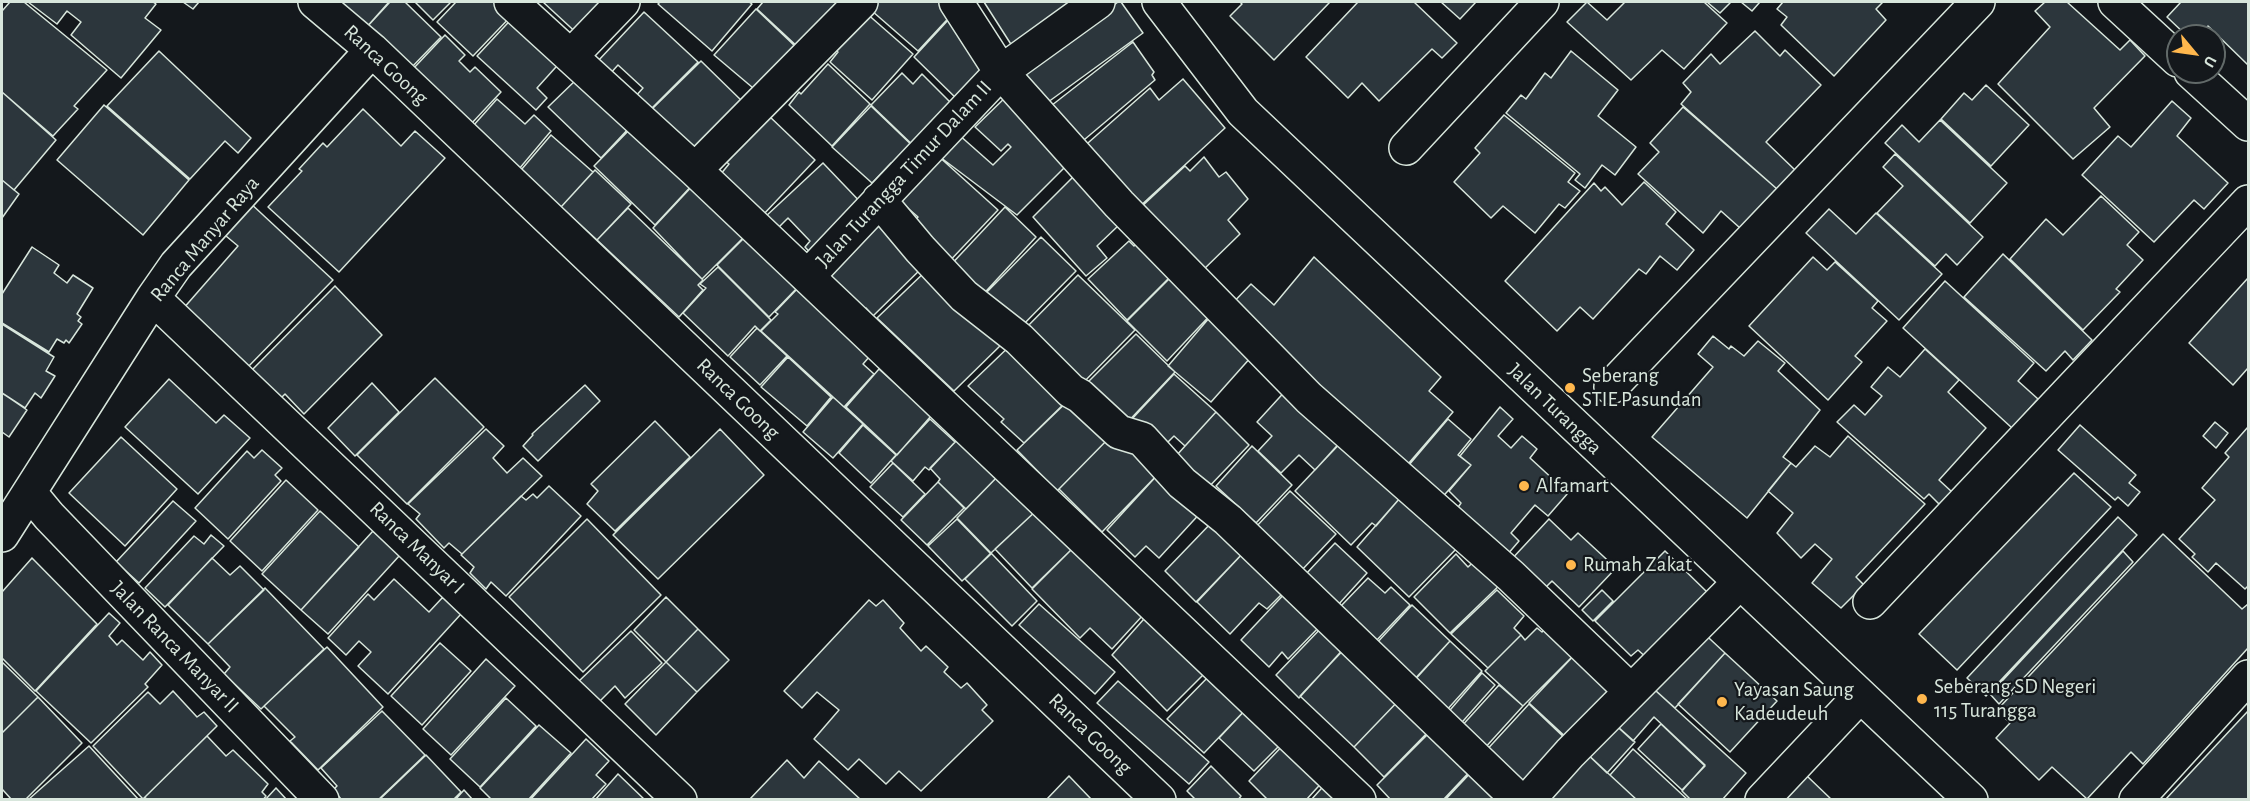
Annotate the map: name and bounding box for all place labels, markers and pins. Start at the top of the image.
place label: Seberang STIE Pasundan [1582,363,1701,413]
marker: Seberang STIE Pasundan [1563,381,1577,395]
place label: Alfamart [1536,473,1609,499]
marker: Alfamart [1517,479,1531,493]
place label: Rumah Zakat [1583,552,1692,578]
marker: Rumah Zakat [1564,558,1578,572]
place label: Seberang SD Negeri 115 Turangga [1934,674,2096,724]
place label: Yayasan Saung Kadeudeuh [1734,677,1854,727]
marker: Seberang SD Negeri 115 Turangga [1915,692,1929,706]
marker: Yayasan Saung Kadeudeuh [1715,695,1729,709]

